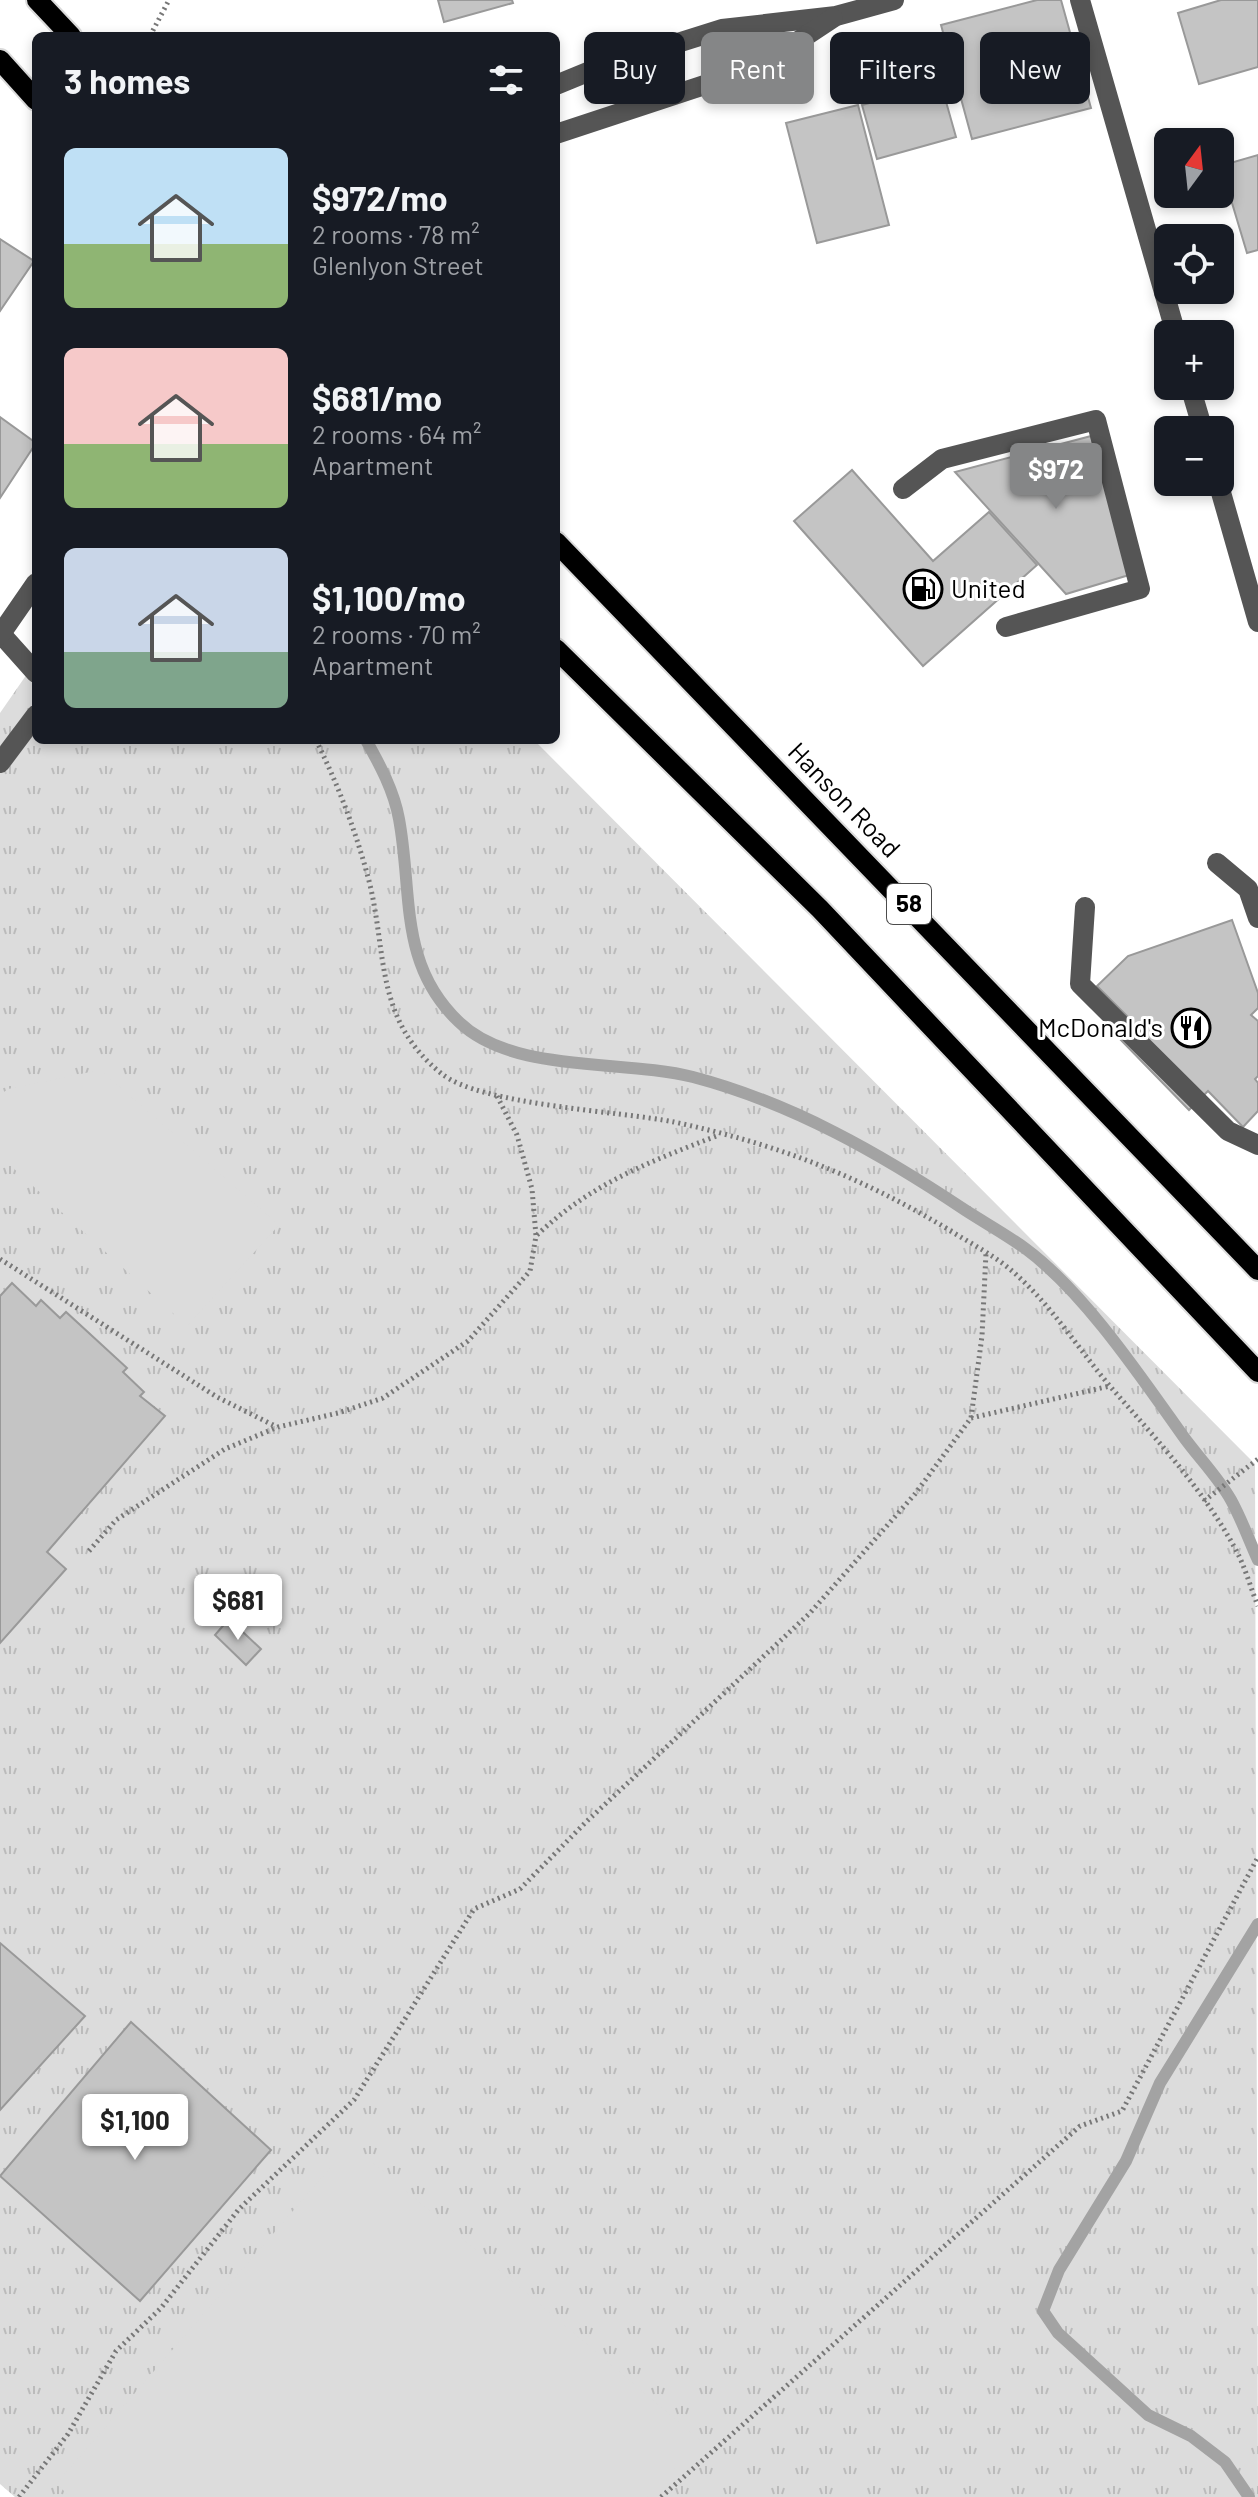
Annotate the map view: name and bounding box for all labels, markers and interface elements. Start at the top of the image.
chip: Buy [584,32,685,104]
chip: Rent [701,32,814,104]
chip: Filters [830,32,964,104]
chip: New [980,32,1090,104]
icon: filters [484,58,528,102]
text: 3 homes [64,60,190,101]
north arrow [1154,128,1234,208]
map controls [1154,128,1234,496]
text: $972/mo [312,177,448,218]
icon: home [128,180,224,276]
text: 2 rooms · 78 m² [312,218,480,249]
button: locate [1154,224,1234,304]
text: Glenlyon Street [312,249,484,280]
button: + [1154,320,1234,400]
text: $681/mo [312,377,442,418]
icon: home [128,380,224,476]
button: − [1154,416,1234,496]
text: 2 rooms · 64 m² [312,418,482,449]
pin: $972 [1009,443,1103,511]
text: Apartment [312,449,433,480]
text: $972 [1028,453,1084,484]
fuel station icon: United [902,568,944,610]
place label: United [951,572,1026,603]
text: $1,100/mo [312,577,466,618]
icon: home [128,580,224,676]
text: 2 rooms · 70 m² [312,618,481,649]
text: Apartment [312,649,433,680]
street label: Hanson Road [783,735,908,863]
road number: 58 [887,884,931,924]
restaurant icon: McDonald's [1170,1007,1212,1049]
place label: McDonald's [1038,1011,1163,1042]
pin: $681 [191,1574,285,1642]
text: $681 [212,1584,264,1615]
pin: $1,100 [70,2094,200,2162]
text: $1,100 [100,2104,170,2135]

